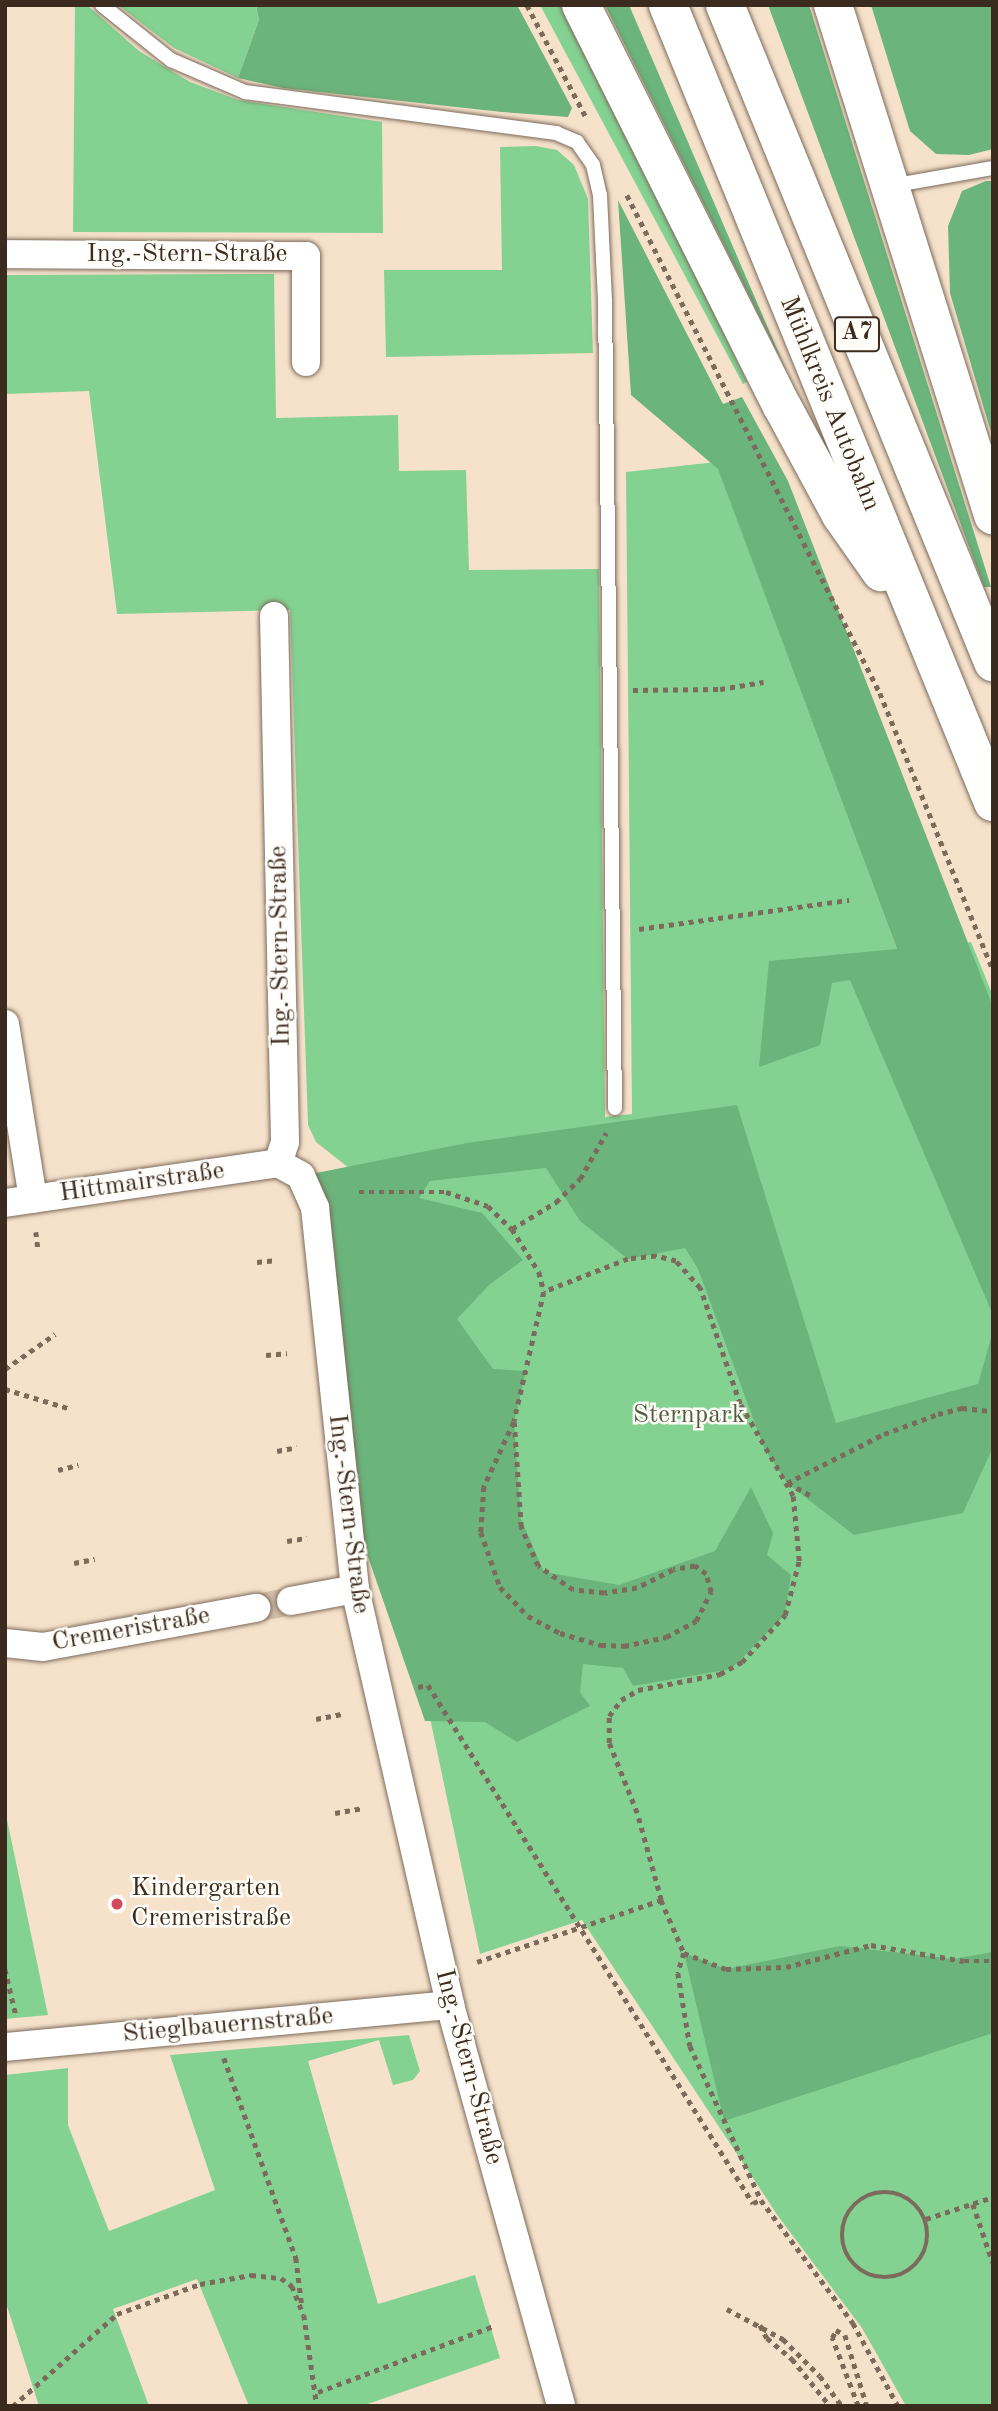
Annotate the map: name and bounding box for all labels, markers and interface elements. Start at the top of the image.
street label: Ing.-Stern-Straße [86,239,288,271]
street label: Mühlkreis Autobahn [772,292,886,516]
road number: A7 [832,314,882,354]
street label: Ing.-Stern-Straße [264,845,298,1047]
street label: Hittmairstraße [57,1156,227,1210]
park label: Sternpark [633,1400,745,1432]
street label: Ing.-Stern-Straße [320,1412,376,1616]
street label: Cremeristraße [50,1601,212,1659]
place label: Kindergarten Cremeristraße [131,1873,291,1934]
marker: Kindergarten Cremeristraße [109,1896,125,1912]
street label: Ing.-Stern-Straße [427,1966,509,2168]
street label: Stieglbauernstraße [121,2001,335,2051]

